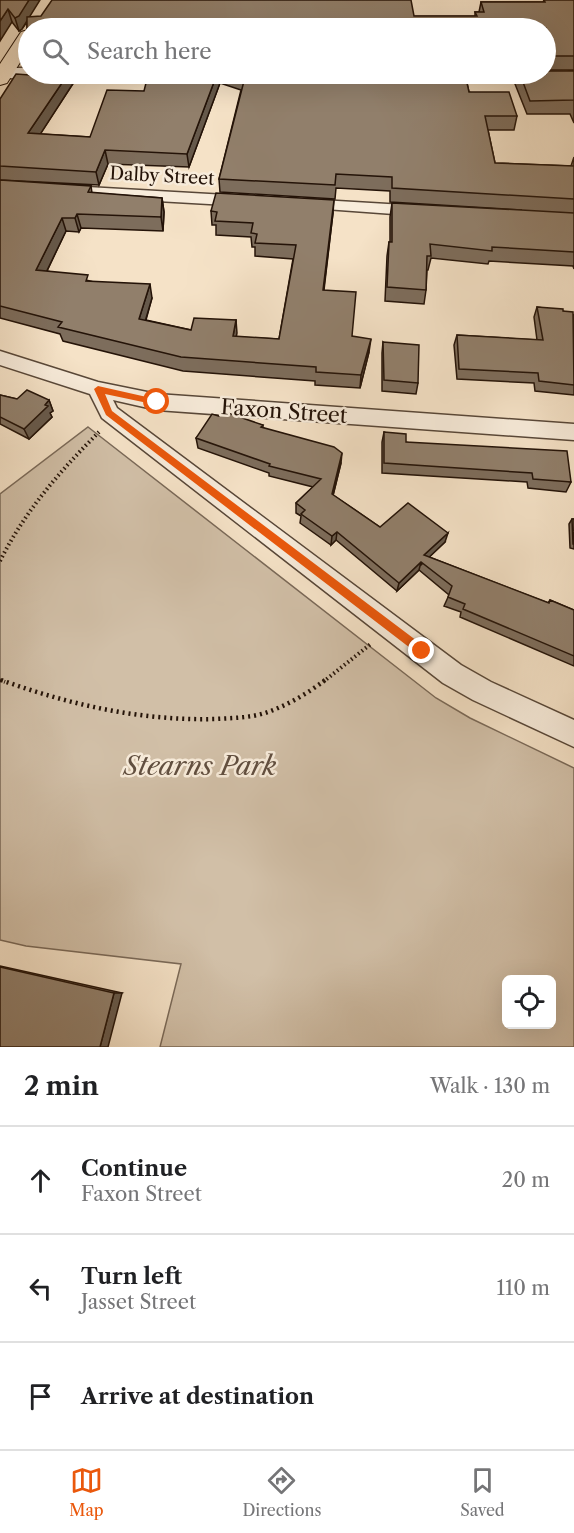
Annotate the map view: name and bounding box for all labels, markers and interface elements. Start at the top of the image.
search box [18,18,556,84]
icon: search [39,35,72,68]
text: Search here [87,38,212,65]
street label: Dalby Street [109,162,216,190]
route start [143,388,169,414]
street label: Faxon Street [220,394,349,428]
route end [408,637,434,663]
park label: Stearns Park [122,750,277,782]
map controls [502,975,556,1029]
button: locate [502,975,556,1029]
text: 2 min [24,1070,99,1102]
text: Walk · 130 m [430,1074,550,1098]
text: Continue [81,1155,187,1182]
icon: ahead [24,1164,57,1197]
text: 20 m [502,1168,550,1192]
text: Faxon Street [81,1182,202,1206]
text: Turn left [81,1263,182,1290]
icon: left [24,1272,57,1305]
text: 110 m [497,1276,550,1300]
text: Jasset Street [81,1290,196,1314]
icon: arrive [24,1380,57,1413]
text: Arrive at destination [81,1383,314,1410]
tab: Map [69,1464,104,1520]
tab: Directions [242,1464,321,1520]
tab: Saved [460,1464,505,1520]

